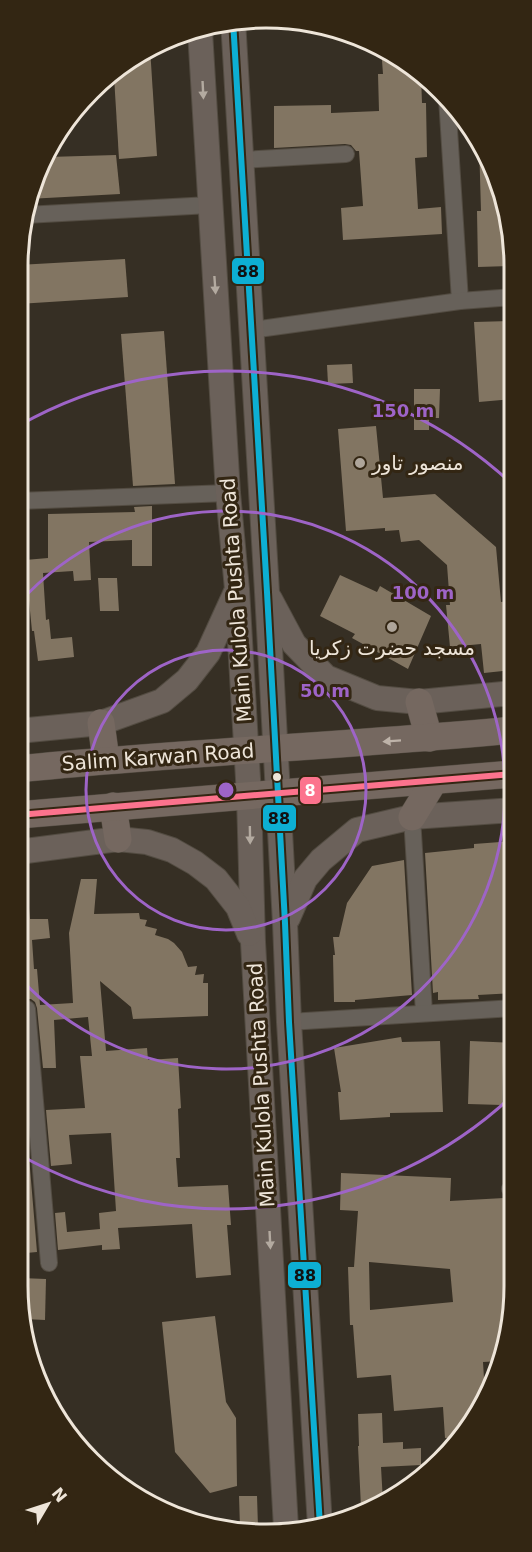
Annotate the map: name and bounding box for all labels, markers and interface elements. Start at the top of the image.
one-way arrow [199,80,208,99]
line badge: 88 [231,257,265,285]
text: 88 [237,262,259,281]
one-way arrow [210,275,220,294]
text: 150 m [372,400,434,421]
place label: منصور تاور [371,451,463,475]
marker: منصور تاور [353,456,367,470]
street label: Main Kulola Pushta Road [215,477,257,723]
text: 100 m [392,582,454,603]
marker: مسجد حضرت زکریا [385,620,399,634]
place label: مسجد حضرت زکریا [309,636,475,660]
text: 50 m [300,680,350,701]
one-way arrow [382,736,401,745]
street label: Salim Karwan Road [61,738,255,776]
unlabelled marker [271,771,283,783]
line badge: 8 [299,776,322,805]
centre of rings [216,780,236,800]
text: 8 [304,781,316,800]
line badge: 88 [262,804,297,832]
text: 88 [268,809,290,828]
one-way arrow [246,826,255,845]
street label: Main Kulola Pushta Road [243,962,279,1208]
one-way arrow [265,1230,274,1249]
line badge: 88 [287,1261,322,1289]
text: 88 [294,1266,316,1285]
north arrow [18,1474,78,1534]
text: N [48,1484,71,1506]

